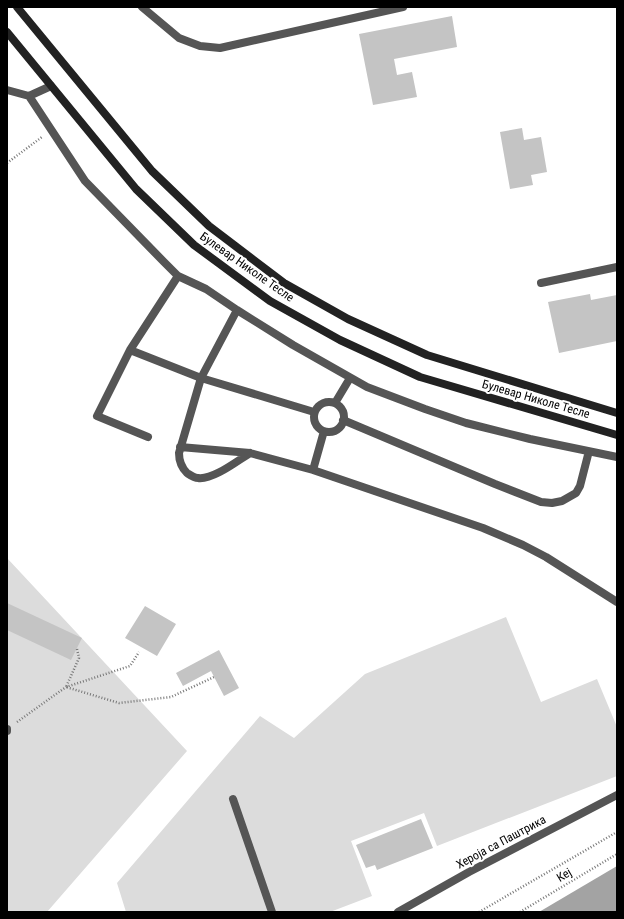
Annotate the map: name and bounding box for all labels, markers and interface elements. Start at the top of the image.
street label: Булевар Николе Тесле [197,229,297,305]
street label: Булевар Николе Тесле [480,377,592,421]
street label: Хероја са Паштрика [454,812,548,872]
street label: Кеј [554,865,574,885]

